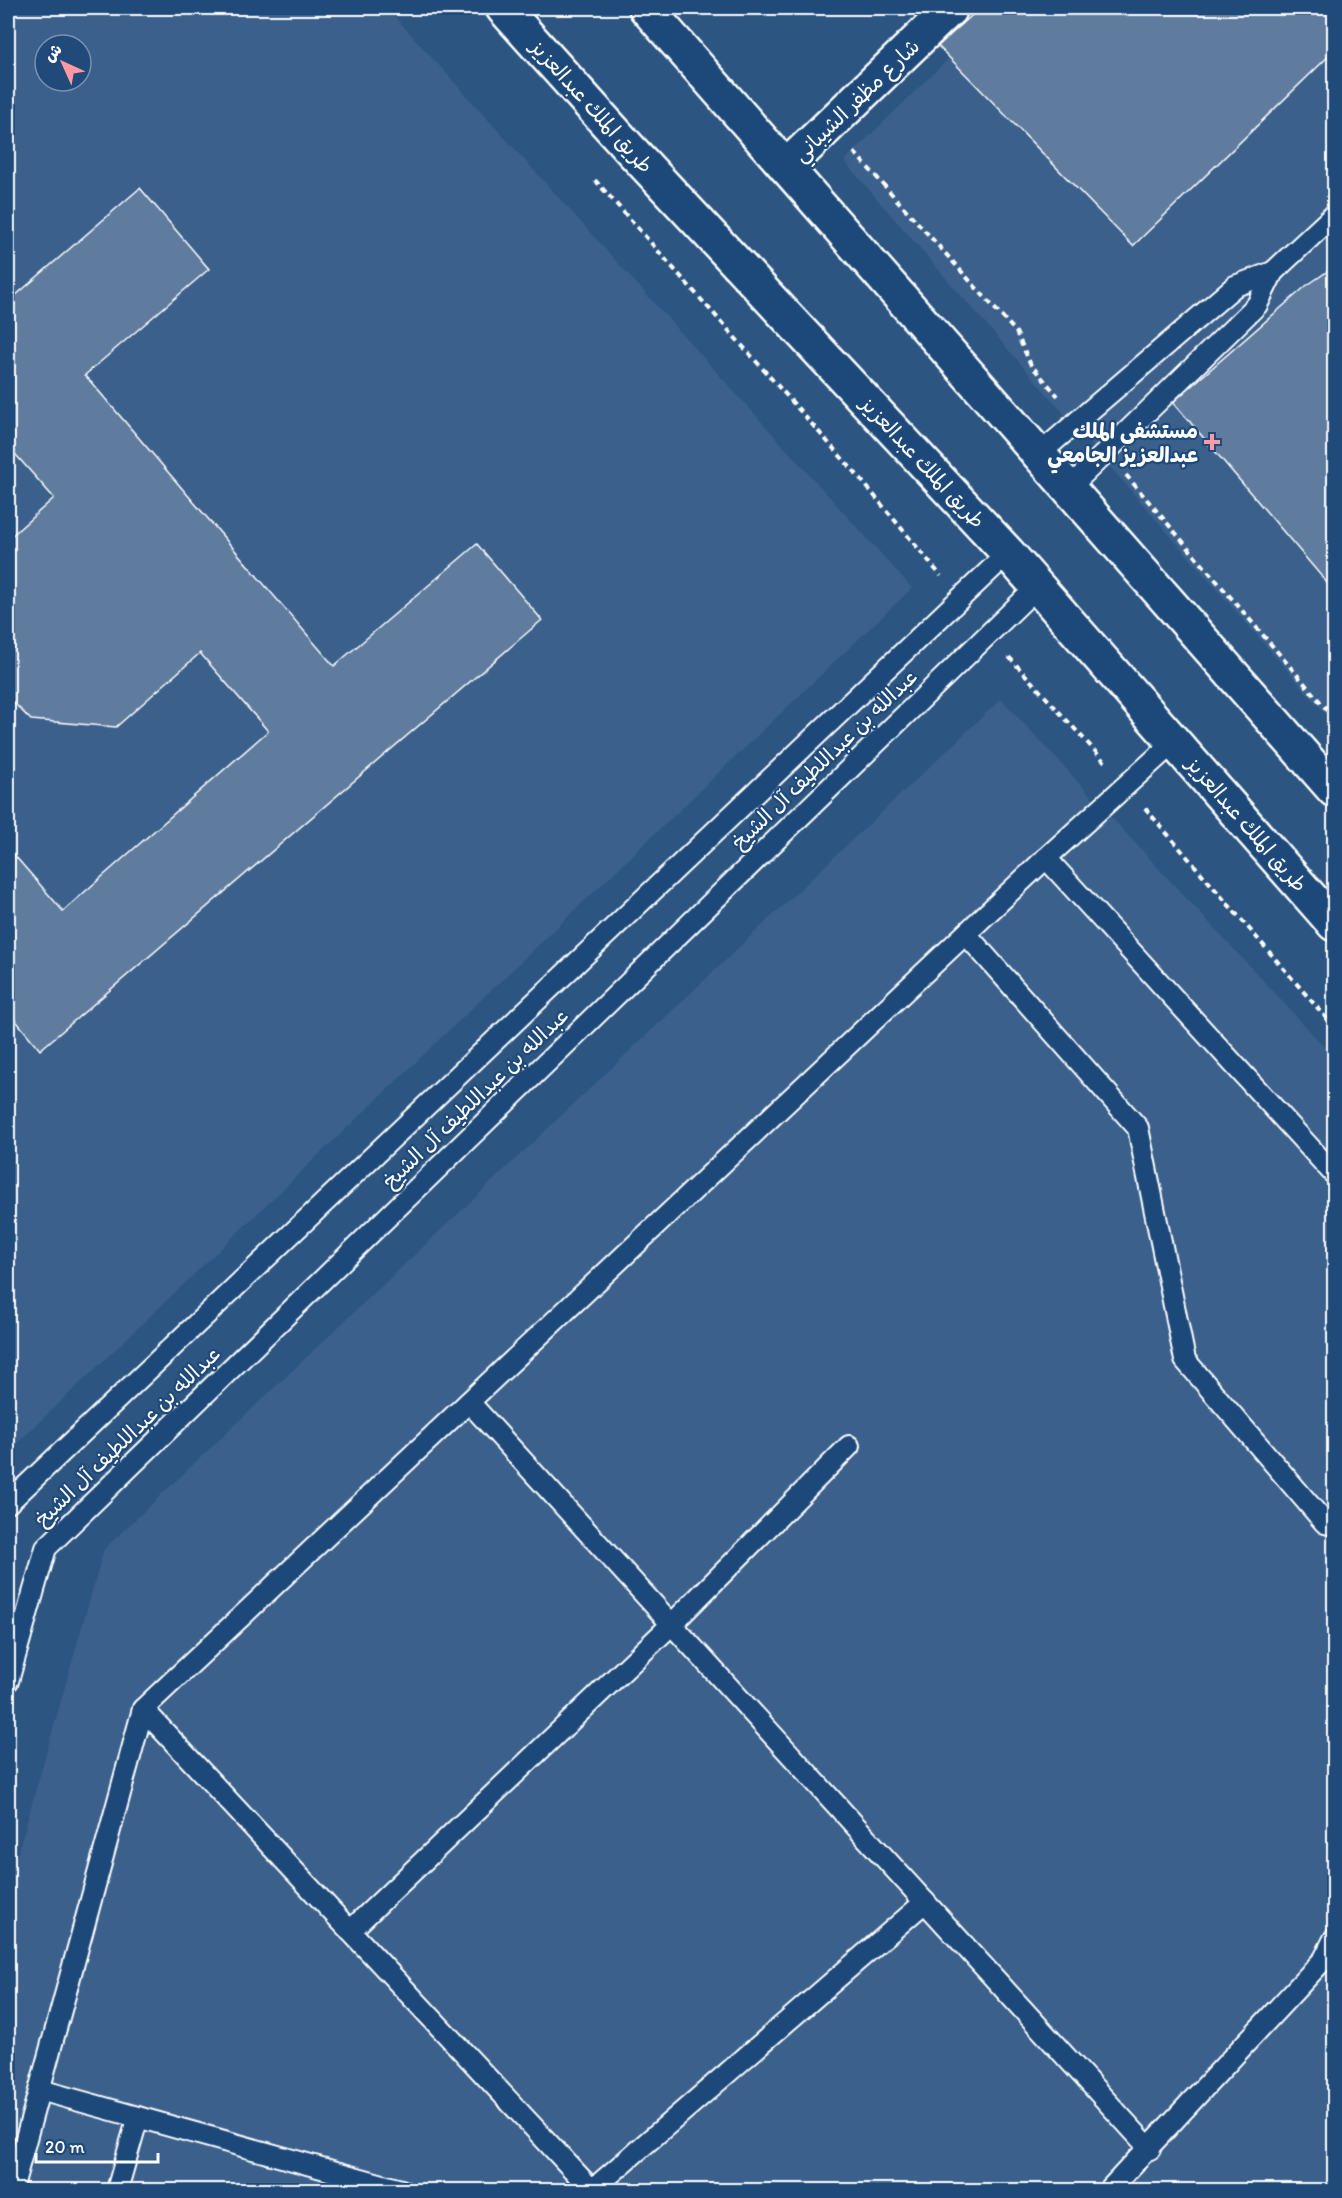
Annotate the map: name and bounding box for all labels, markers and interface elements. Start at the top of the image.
north arrow [33,33,93,93]
street label: طريق الملك عبدالعزيز [523,33,659,179]
street label: شارع مظفر الشيباني [788,33,929,172]
text: ش [40,40,66,66]
street label: طريق الملك عبدالعزيز [853,389,990,534]
place label: مستشفى الملك عبدالعزيز الجامعي [1047,418,1198,474]
marker: مستشفى الملك عبدالعزيز الجامعي [1203,433,1221,451]
street label: عبدالله بن عبداللطيف آل الشيخ [726,664,924,856]
street label: طريق الملك عبدالعزيز [1179,750,1313,897]
street label: عبدالله بن عبداللطيف آل الشيخ [377,1003,575,1195]
street label: عبدالله بن عبداللطيف آل الشيخ [29,1341,227,1533]
scale bar [36,2126,158,2164]
text: 20 m [45,2136,85,2158]

